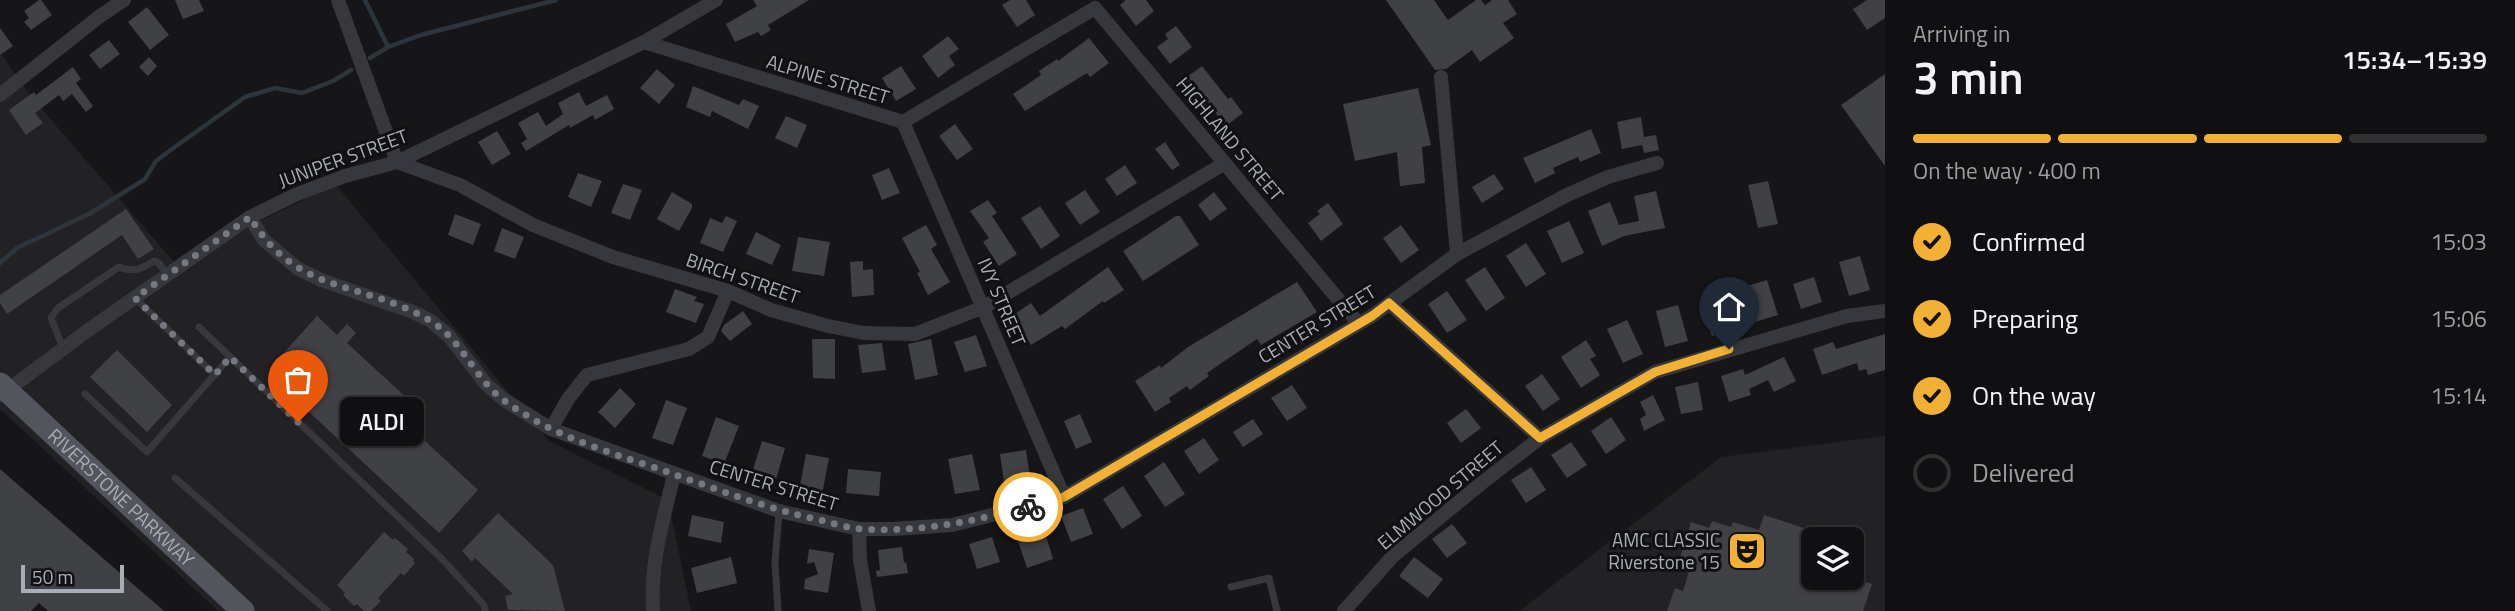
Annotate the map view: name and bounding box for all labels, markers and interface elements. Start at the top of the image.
text: Arriving in [1913,16,2010,51]
text: 15:34–15:39 [2342,40,2487,79]
text: 3 min [1913,42,2024,112]
street label: ALPINE STREET [763,46,893,111]
street label: HIGHLAND STREET [1170,70,1291,207]
street label: JUNIPER STREET [274,121,412,194]
text: On the way · 400 m [1913,153,2101,188]
text: Confirmed [1972,222,2086,261]
icon: check [1913,223,1951,261]
text: 15:03 [2430,224,2487,259]
street label: BIRCH STREET [682,245,804,311]
street label: IVY STREET [971,253,1034,350]
street label: CENTER STREET [1252,277,1381,370]
pin [1699,277,1759,349]
icon: home [1710,288,1748,326]
text: Preparing [1972,299,2078,338]
icon: check [1913,300,1951,338]
text: 15:06 [2430,301,2487,336]
pin [268,350,328,422]
icon: bag [279,361,317,399]
text: On the way [1972,376,2096,415]
icon: check [1913,377,1951,415]
text: 15:14 [2430,378,2487,413]
callout: ALDI [340,398,424,446]
text: ALDI [359,404,405,439]
street label: RIVERSTONE PARKWAY [42,421,202,573]
street label: ELMWOOD STREET [1370,433,1509,556]
street label: CENTER STREET [706,451,842,518]
text: Delivered [1972,453,2075,492]
courier [993,472,1063,542]
icon: bike [1009,488,1047,526]
place label: AMC CLASSIC Riverstone 15 [1608,525,1720,576]
map controls [1801,527,1864,590]
button: layers [1801,527,1864,590]
theatre icon: AMC CLASSIC Riverstone 15 [1726,530,1768,572]
scale bar [21,562,124,594]
text: 50 m [32,562,73,591]

